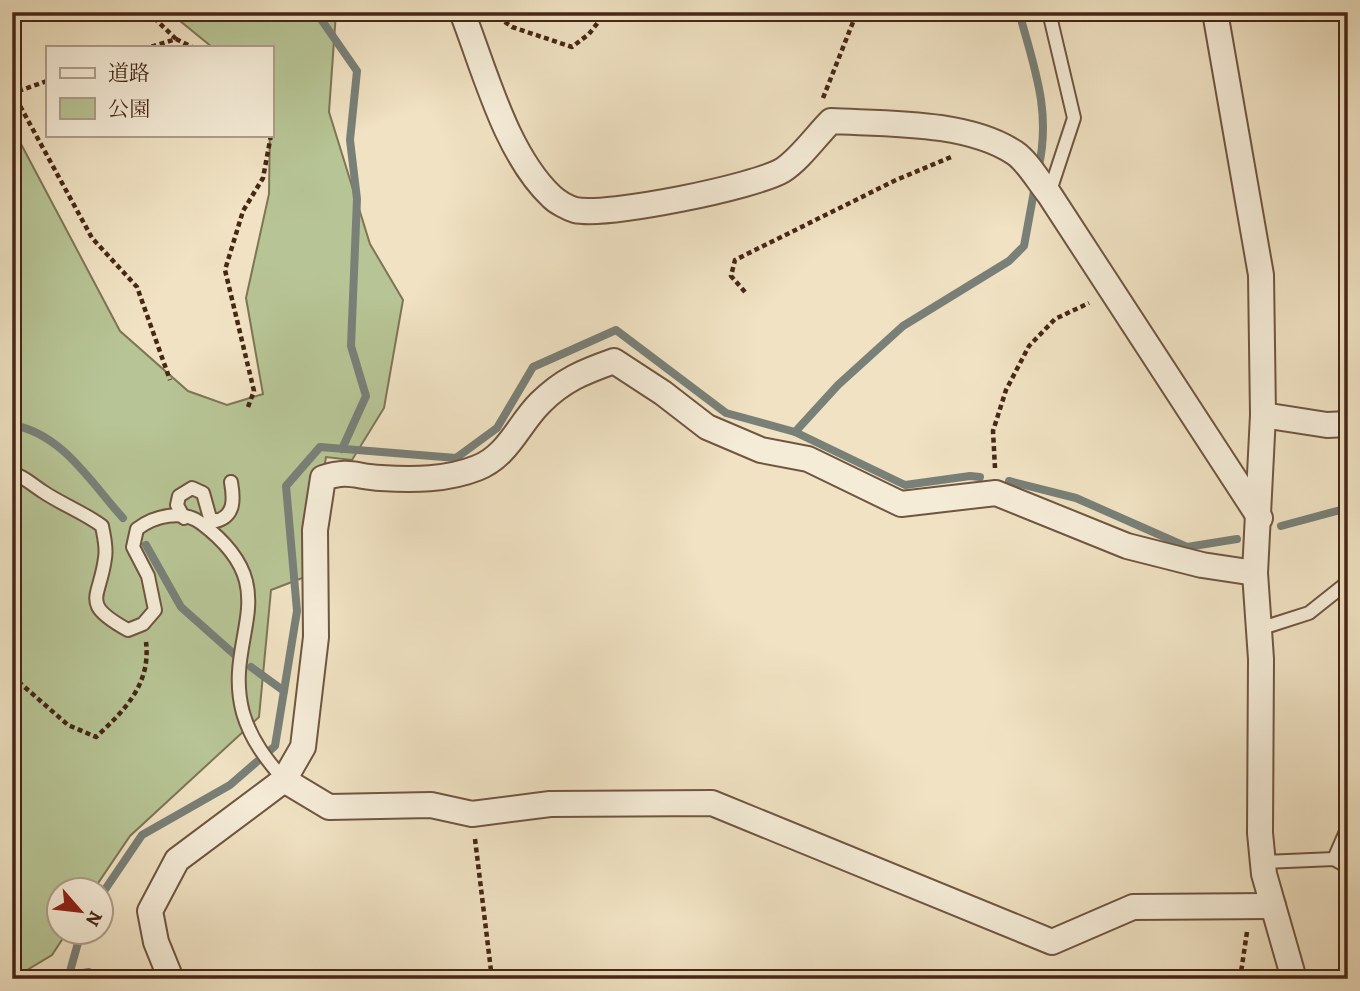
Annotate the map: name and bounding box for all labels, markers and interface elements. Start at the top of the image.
legend [46,46,273,136]
text: 道路 [108,59,150,87]
text: 公園 [108,95,150,123]
north arrow [46,876,116,946]
text: N [79,906,109,931]

